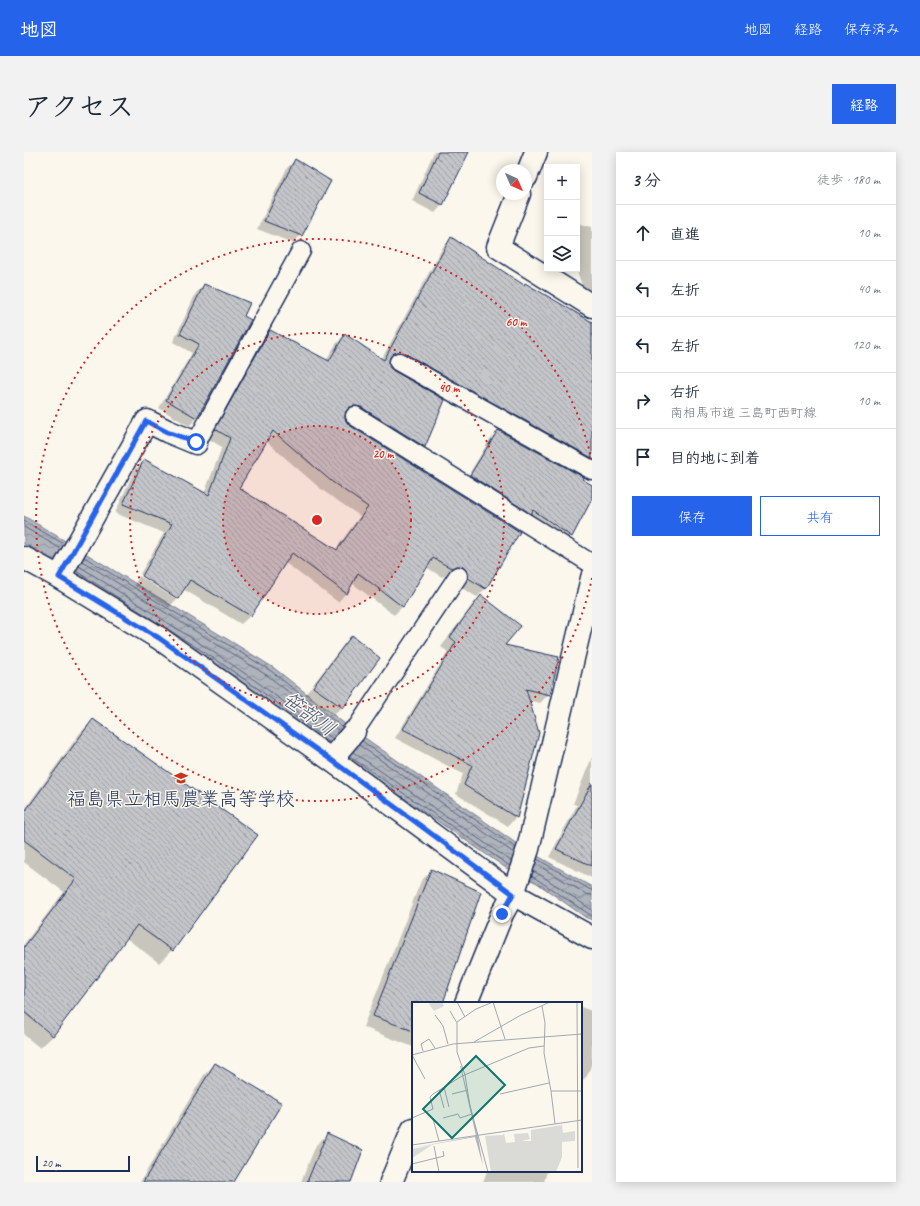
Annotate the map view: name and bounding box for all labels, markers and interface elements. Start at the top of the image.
text: 地図 [20,18,58,42]
text: 地図 [744,21,772,38]
text: 経路 [794,21,822,38]
text: 保存済み [844,21,900,38]
button: 経路 [832,84,896,124]
text: アクセス [24,89,134,124]
north arrow [496,164,532,200]
map controls [544,164,580,272]
button: + [544,164,580,200]
text: 3 分 [632,170,661,191]
text: 徒歩 · 180 m [817,172,880,188]
button: − [544,200,580,236]
icon: ahead [632,222,654,244]
text: 直進 [670,225,700,244]
text: 10 m [858,225,880,241]
button: layers [544,236,580,272]
icon: left [632,278,654,300]
text: 左折 [670,281,700,300]
text: 40 m [858,281,880,297]
text: 60 m [506,314,528,330]
icon: left [632,334,654,356]
text: 左折 [670,337,700,356]
text: 120 m [852,337,880,353]
text: 40 m [439,380,460,396]
text: 右折 [670,383,700,402]
icon: right [632,390,654,412]
text: 10 m [858,393,880,409]
text: 南相馬市道 三島町西町線 [670,405,816,421]
route start [187,433,205,451]
text: 20 m [373,446,394,462]
icon: arrive [632,446,654,468]
text: 目的地に到着 [670,449,760,468]
button: 保存 [632,496,752,536]
button: 共有 [760,496,880,536]
centre of rings [310,513,324,527]
water label: 笹部川 [277,686,341,742]
school or university icon: 福島県立相馬農業高等学校 [173,770,189,786]
place label: 福島県立相馬農業高等学校 [67,787,295,811]
route end [493,905,511,923]
inset map [412,1002,582,1172]
scale bar [36,1154,130,1173]
text: 20 m [42,1156,61,1170]

